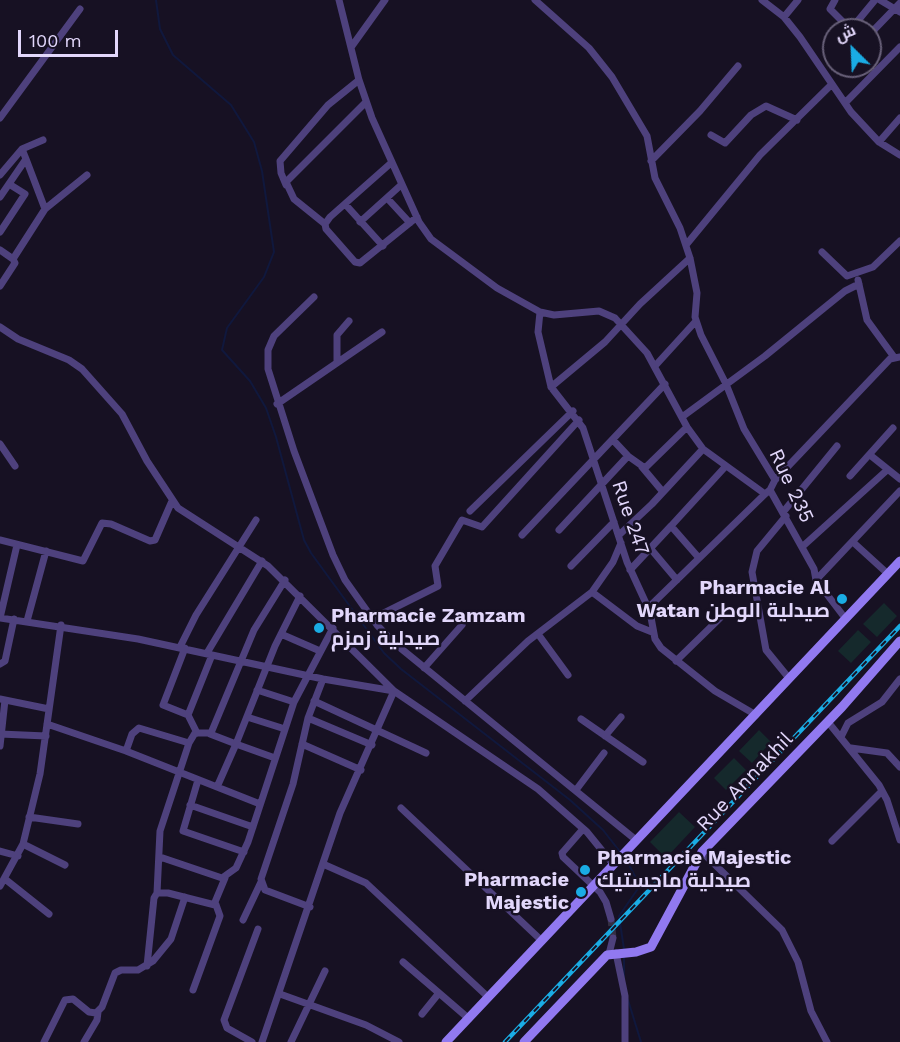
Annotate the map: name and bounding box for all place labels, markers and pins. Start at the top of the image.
place label: Pharmacie Al Watan صيدلية الوطن [637,576,830,623]
marker: Pharmacie Al Watan صيدلية الوطن [835,592,849,606]
place label: Pharmacie Zamzam صيدلية زمزم [331,604,526,651]
marker: Pharmacie Zamzam صيدلية زمزم [312,621,326,635]
place label: Pharmacie Majestic صيدلية ماجستيك [597,846,791,893]
marker: Pharmacie Majestic صيدلية ماجستيك [578,863,592,877]
place label: Pharmacie Majestic [464,868,569,915]
marker: Pharmacie Majestic [574,885,588,899]

